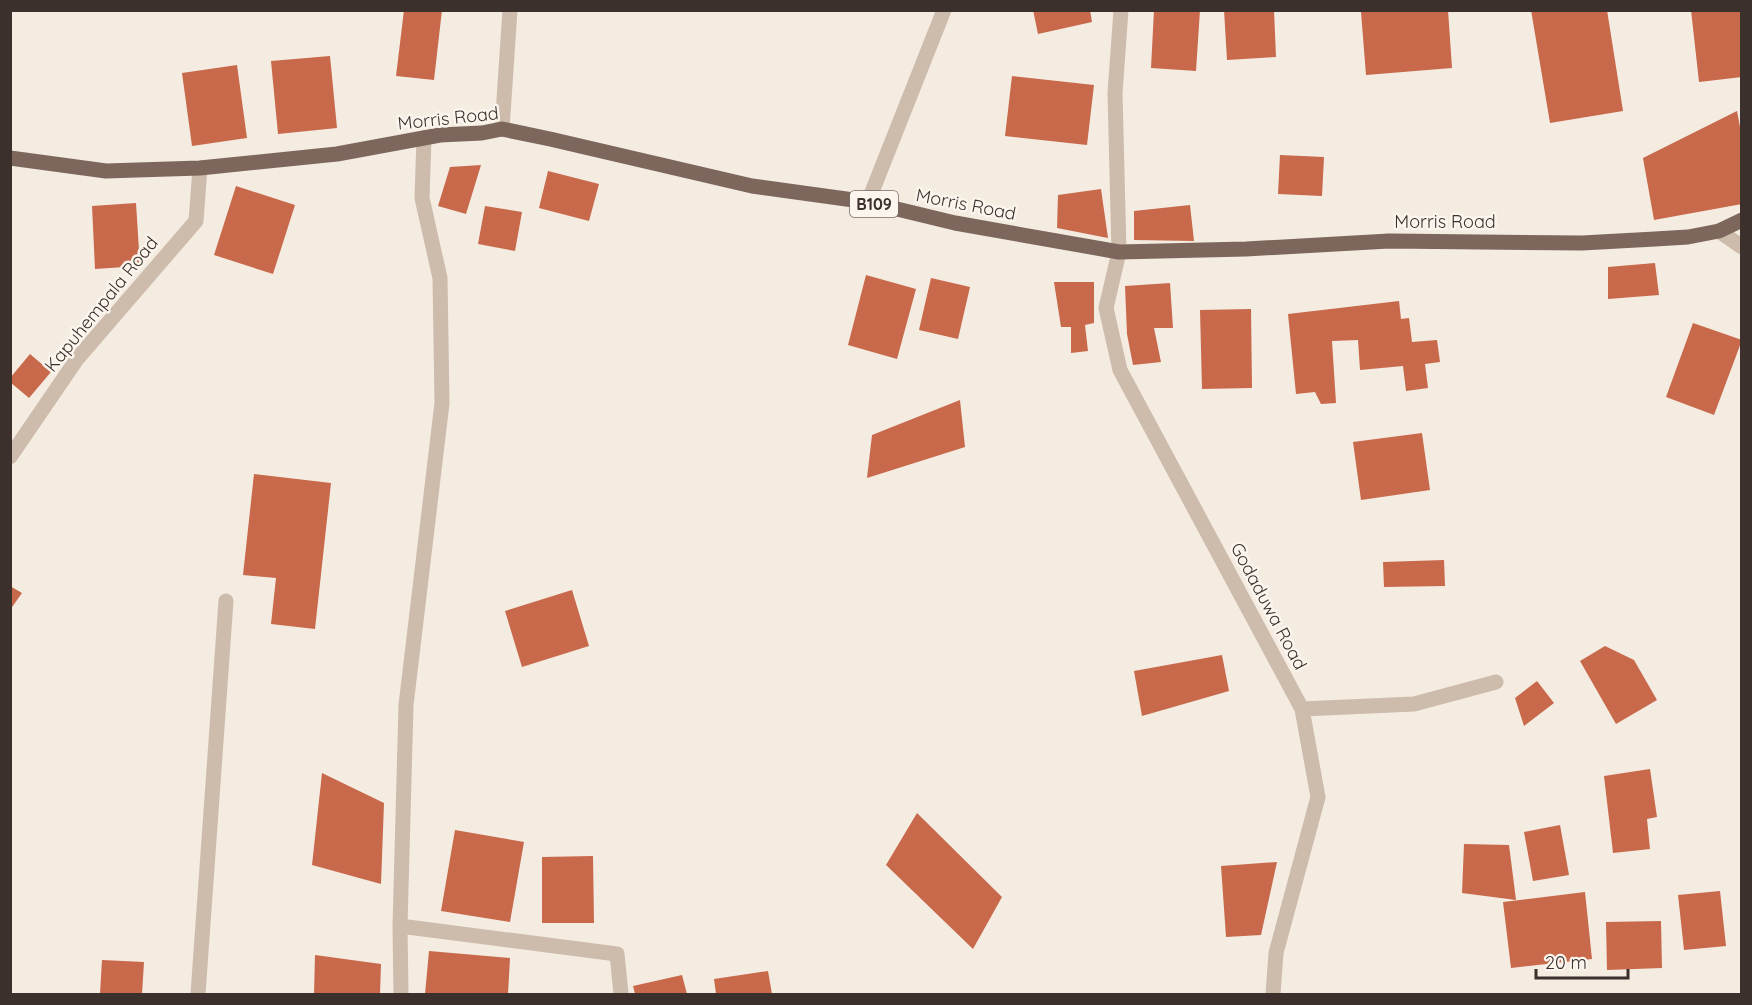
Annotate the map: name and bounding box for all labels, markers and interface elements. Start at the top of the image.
street label: Morris Road [396,101,500,135]
street label: Morris Road [914,183,1018,225]
road number: B109 [850,191,898,217]
street label: Morris Road [1394,210,1496,233]
street label: Kapuhempala Road [39,232,163,376]
street label: Godaduwa Road [1226,538,1312,674]
scale bar [1536,942,1628,980]
text: 20 m [1545,951,1587,974]

